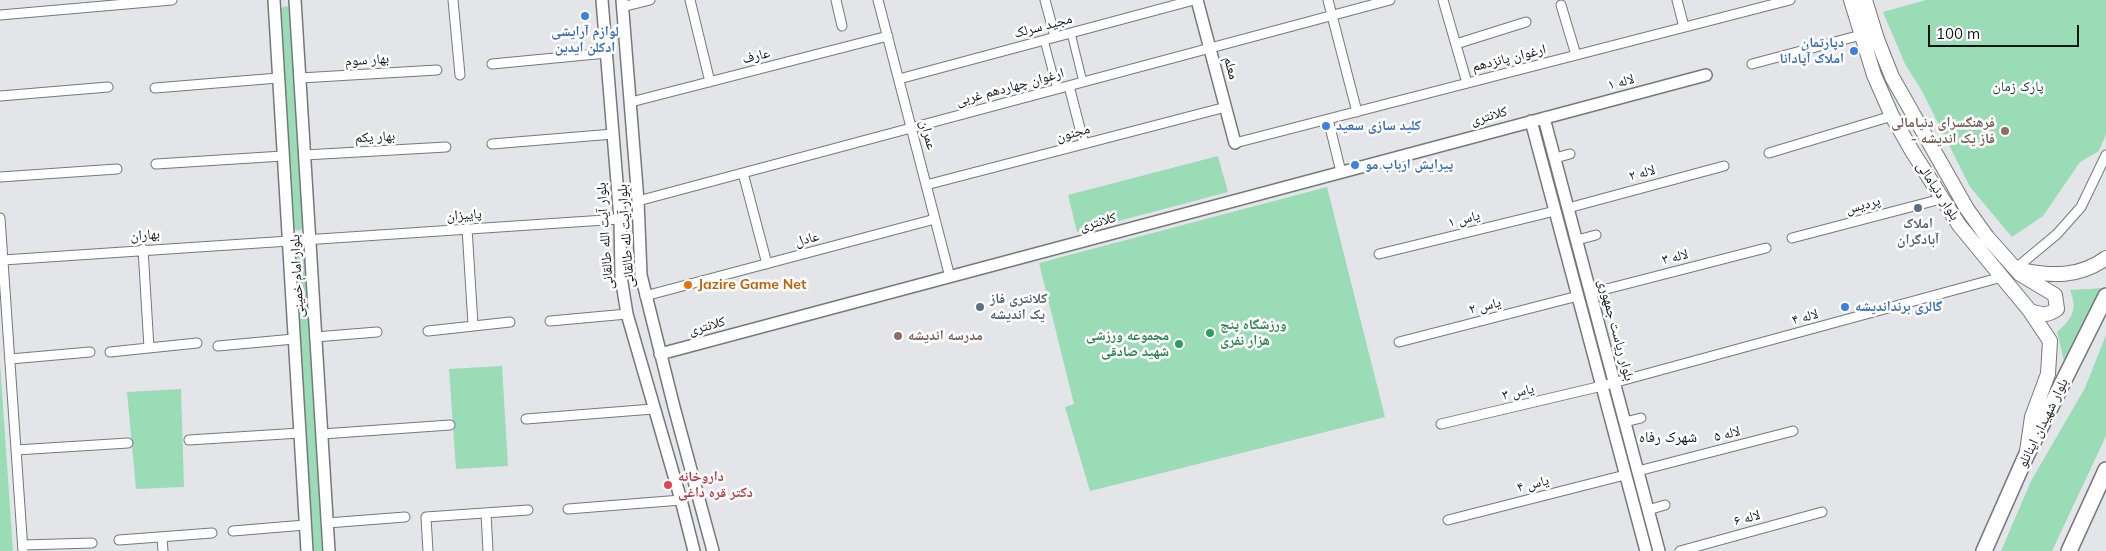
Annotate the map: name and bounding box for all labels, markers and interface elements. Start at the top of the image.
marker: لوازم آرایشی ادکلن ایدین [579,10,591,22]
street label: مجید سرلک [1012,10,1074,42]
scale bar [1931,15,2082,47]
place label: لوازم آرایشی ادکلن ایدین [551,24,619,56]
text: 100 m [1936,24,1980,43]
place label: دپارتمان املاک آپادانا [1780,35,1844,68]
street label: ارغوان پانزدهم [1470,41,1548,75]
street label: عارف [740,44,772,68]
marker: دپارتمان املاک آپادانا [1848,45,1860,57]
street label: بهار سوم [344,50,390,70]
street label: معلم [1220,55,1242,81]
street label: ارغوان چهاردهم غربی [954,65,1066,109]
street label: لاله ۱ [1606,70,1636,94]
park label: پارک زمان [1992,79,2044,95]
street label: کلانتری [1469,103,1509,129]
place label: فرهنگسرای دنیامالی - فاز یک اندیشه [1891,115,1995,148]
street label: عمران [916,118,940,152]
place label: کلید سازی سعید [1336,118,1421,134]
street label: مجنون [1054,120,1092,146]
marker: کلید سازی سعید [1320,120,1332,132]
marker: فرهنگسرای دنیامالی - فاز یک اندیشه [1999,125,2011,137]
street label: بهار یکم [354,128,396,146]
place label: پیرایش ارباب مو [1365,157,1453,173]
street label: بلوار دنیامالی [1913,158,1963,224]
marker: پیرایش ارباب مو [1349,159,1361,171]
street label: لاله ۲ [1627,161,1657,185]
street label: بلوار آیت الله طالقانی [593,182,617,290]
street label: بلوار آیت لله طالقانی [614,184,638,288]
street label: پردیس [1844,192,1882,218]
marker: املاک آبادگران [1912,202,1924,214]
street label: پاییزان [446,205,482,225]
street label: یاس ۱ [1446,207,1482,231]
street label: کلانتری [1078,209,1118,235]
place label: املاک آبادگران [1897,216,1939,248]
street label: بهاران [130,226,160,244]
street label: عادل [793,228,821,250]
street label: بلوار امام خمینی [286,234,308,318]
street label: لاله ۳ [1660,246,1690,268]
place label: Jazire Game Net [698,277,806,293]
street label: بلوار ریاست جمهوری [1594,277,1638,383]
marker: Jazire Game Net [682,279,694,291]
place label: کلانتری فاز یک اندیشه [990,291,1047,324]
street label: یاس ۲ [1467,294,1503,318]
place label: گالری برنداندیشه [1855,299,1942,315]
marker: کلانتری فاز یک اندیشه [974,301,986,313]
marker: گالری برنداندیشه [1839,301,1851,313]
street label: لاله ۴ [1790,305,1820,329]
street label: کلانتری [687,313,727,339]
place label: ورزشگاه پنج هزار نفری [1220,317,1287,350]
marker: ورزشگاه پنج هزار نفری [1204,327,1216,339]
place label: مدرسه اندیشه [908,328,983,344]
place label: مجموعه ورزشی شهید صادقی [1086,328,1169,361]
marker: مدرسه اندیشه [892,330,904,342]
marker: مجموعه ورزشی شهید صادقی [1173,338,1185,350]
street label: بلوار شهیدان اینانلو [2014,376,2072,470]
street label: یاس ۳ [1500,380,1536,404]
street label: لاله ۵ [1712,423,1742,445]
district label: شهرک رفاه [1639,428,1697,446]
place label: داروخانه دکتر قره داغی [678,469,753,502]
street label: یاس ۴ [1515,472,1551,496]
marker: داروخانه دکتر قره داغی [662,479,674,491]
street label: لاله ۶ [1732,506,1762,530]

